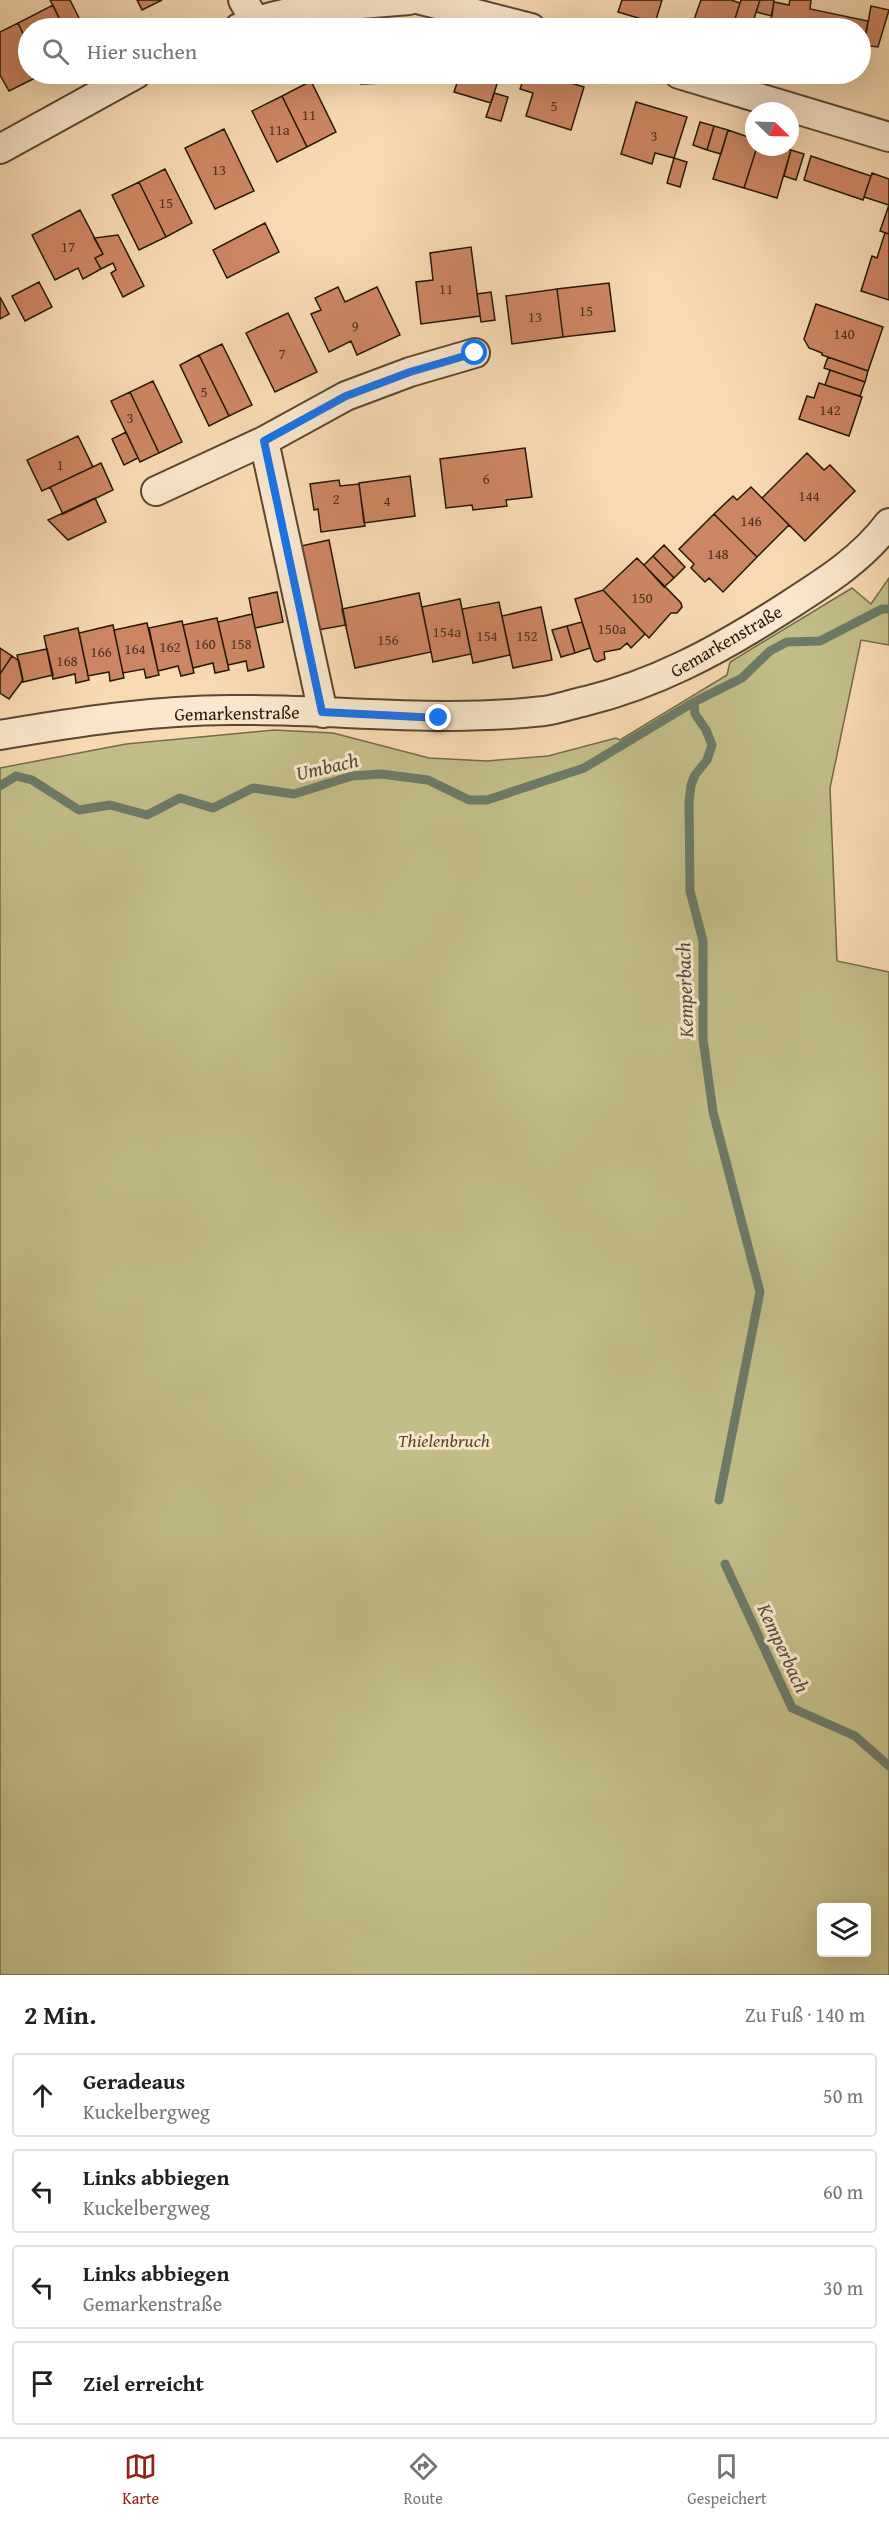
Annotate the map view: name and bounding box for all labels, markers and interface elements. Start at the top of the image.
search box [18,18,871,84]
icon: search [39,35,72,68]
text: Hier suchen [87,35,197,67]
house number: 5 [550,95,558,116]
north arrow [745,102,799,156]
house number: 11 [302,104,316,125]
house number: 11a [268,119,290,140]
house number: 3 [650,125,658,146]
house number: 13 [212,159,226,180]
house number: 15 [159,192,173,213]
house number: 17 [61,236,75,257]
house number: 11 [439,278,453,299]
house number: 15 [579,300,593,321]
house number: 13 [528,306,542,327]
house number: 9 [351,315,359,336]
house number: 140 [833,323,855,344]
route start [461,339,487,365]
house number: 7 [278,343,286,364]
house number: 5 [200,381,208,402]
house number: 142 [819,399,841,420]
house number: 3 [126,407,134,428]
house number: 1 [56,454,64,475]
house number: 6 [482,468,490,489]
house number: 144 [798,485,820,506]
house number: 2 [332,488,340,509]
house number: 4 [383,490,391,511]
house number: 146 [740,510,762,531]
house number: 148 [707,543,729,564]
house number: 150 [631,587,653,608]
street label: Gemarkenstraße [665,598,787,684]
house number: 150a [598,618,626,639]
house number: 154a [433,621,461,642]
house number: 154 [476,625,498,646]
house number: 152 [516,625,538,646]
house number: 156 [377,629,399,650]
house number: 160 [194,633,216,654]
house number: 158 [230,633,252,654]
house number: 162 [159,636,181,657]
house number: 164 [124,638,146,659]
house number: 166 [90,641,112,662]
house number: 168 [56,650,78,671]
street label: Gemarkenstraße [174,698,300,728]
route end [425,704,451,730]
water label: Umbach [293,745,361,787]
water label: Kemperbach [668,942,700,1039]
park label: Thielenbruch [398,1427,490,1454]
water label: Kemperbach [750,1598,817,1697]
map controls [817,1903,871,1957]
button: layers [817,1903,871,1957]
text: 2 Min. [24,1995,96,2034]
text: Zu Fuß · 140 m [745,2000,865,2029]
text: Geradeaus [83,2065,185,2097]
icon: ahead [26,2079,59,2112]
text: 50 m [823,2081,863,2110]
text: Kuckelbergweg [83,2097,210,2126]
text: Links abbiegen [83,2161,229,2193]
icon: left [26,2175,59,2208]
text: 60 m [823,2177,863,2206]
text: Kuckelbergweg [83,2193,210,2222]
text: Links abbiegen [83,2257,229,2289]
icon: left [26,2271,59,2304]
text: 30 m [823,2273,863,2302]
text: Gemarkenstraße [83,2289,222,2318]
icon: arrive [26,2367,59,2400]
text: Ziel erreicht [83,2367,204,2399]
tab: Karte [122,2450,159,2510]
tab: Route [404,2450,443,2510]
tab: Gespeichert [687,2450,767,2510]

